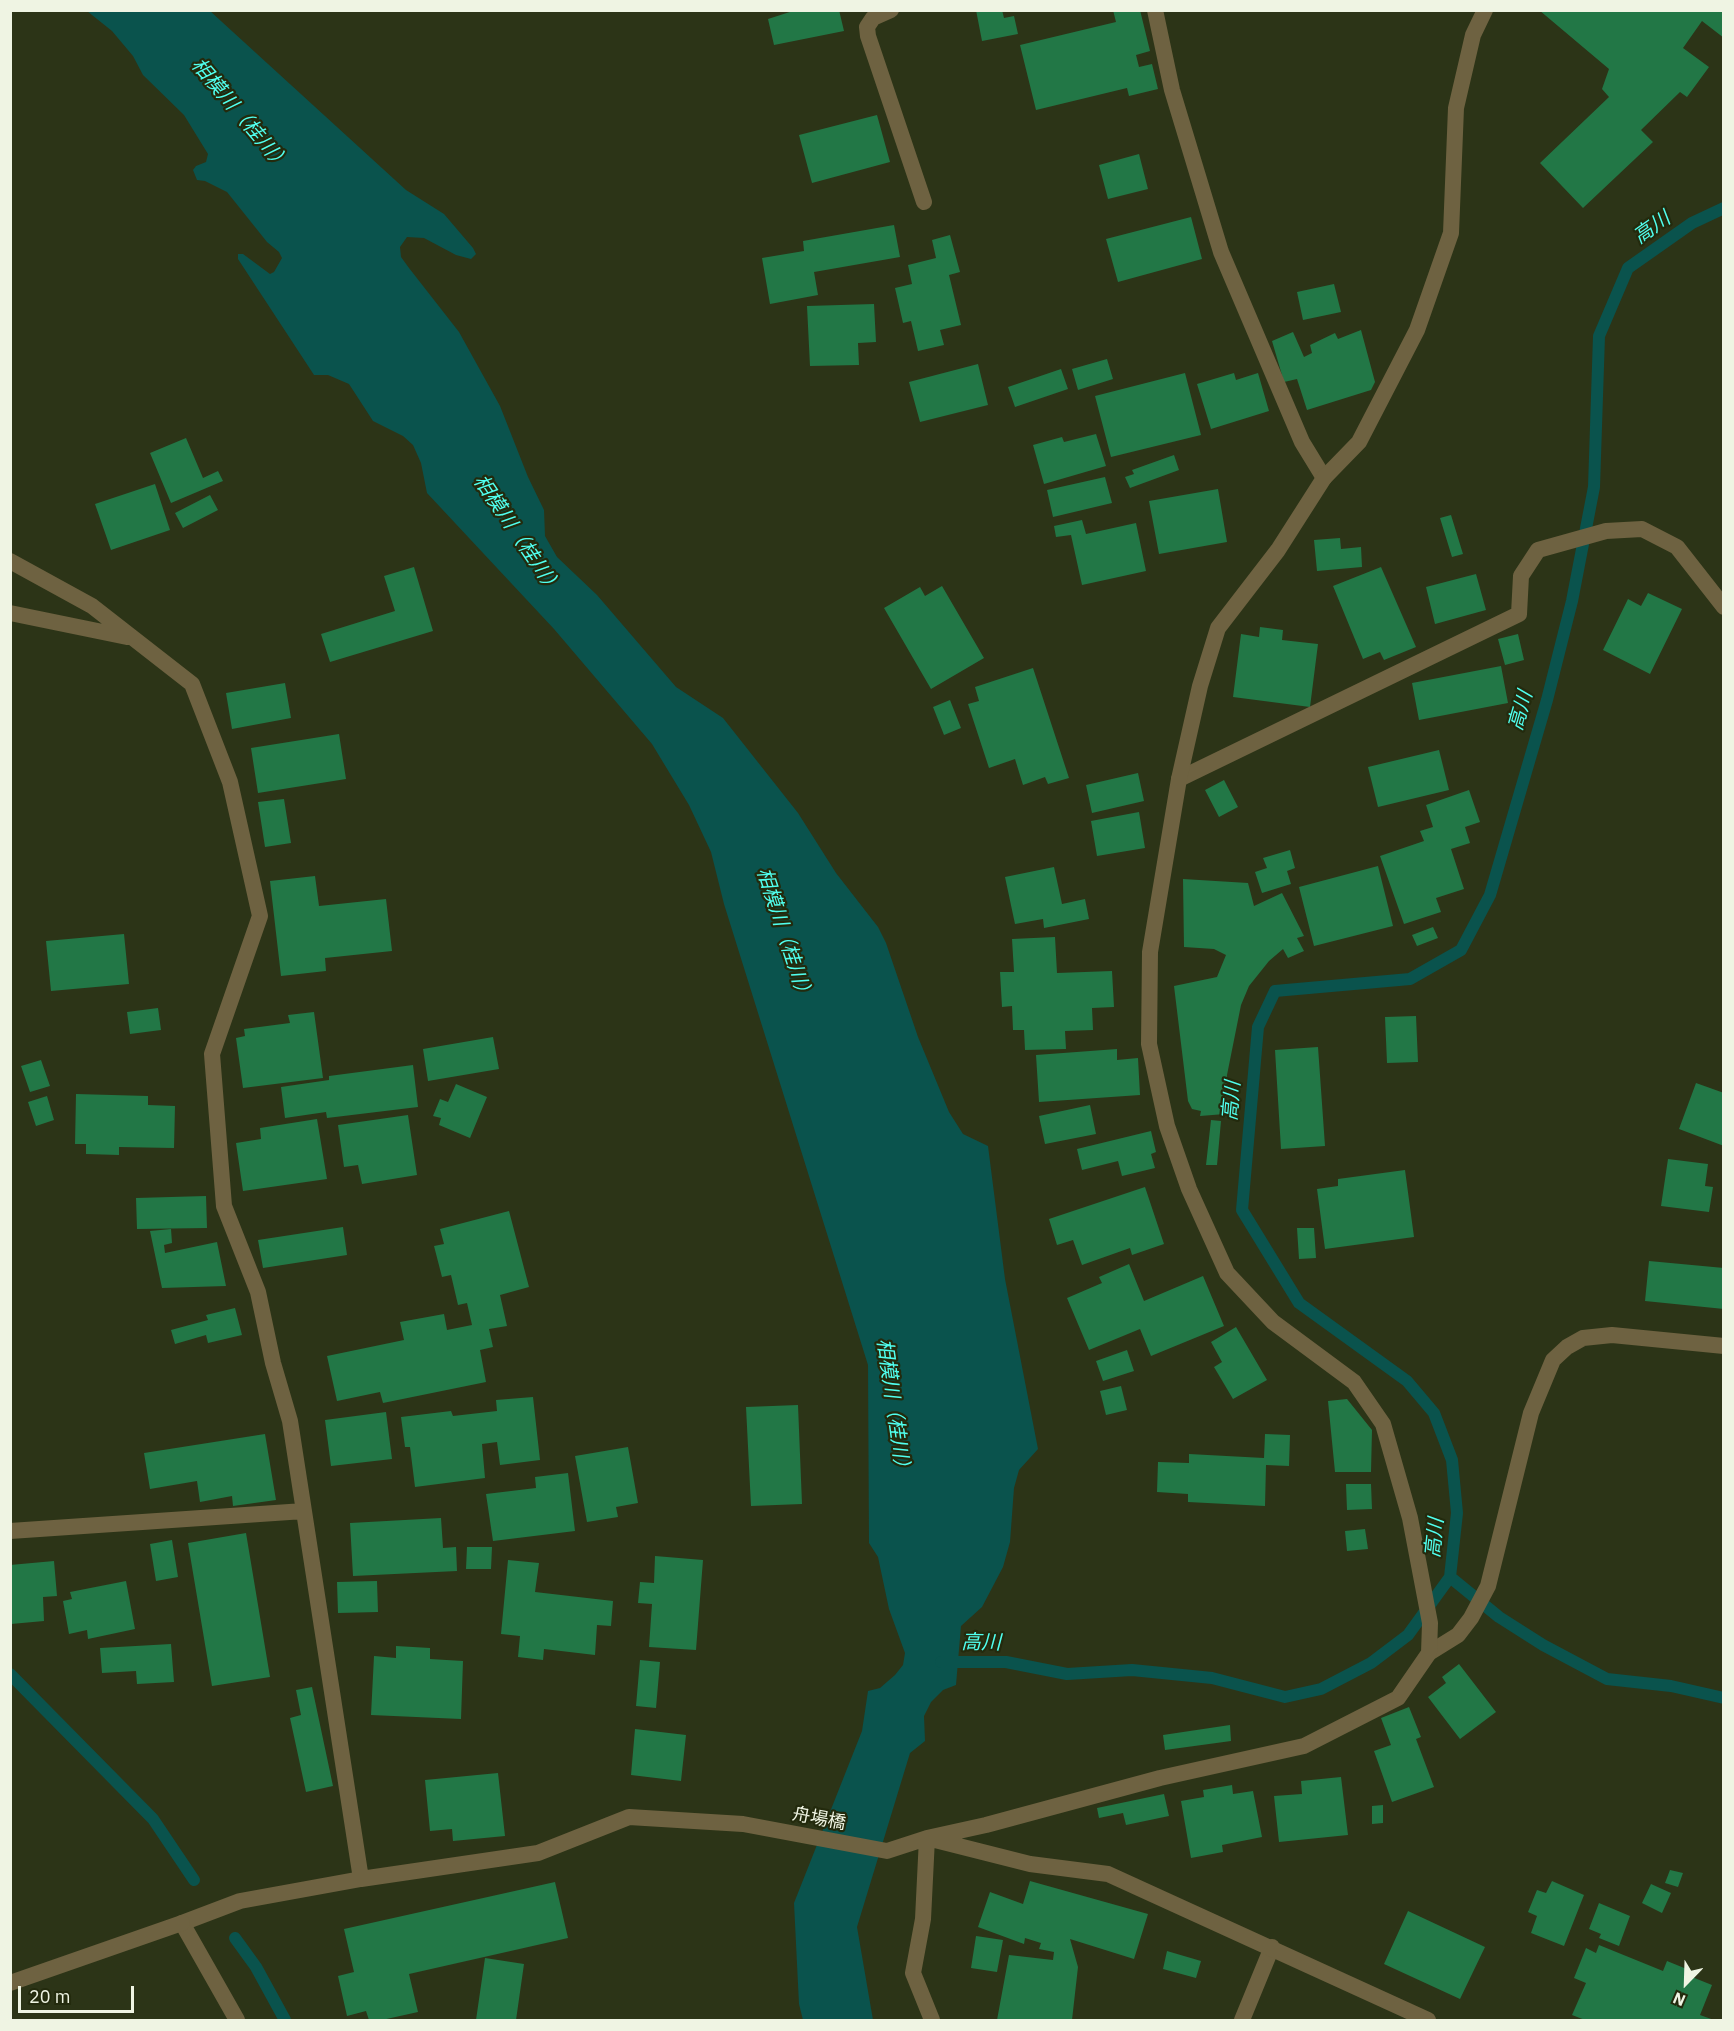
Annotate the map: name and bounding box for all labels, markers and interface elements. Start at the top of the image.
water label: 相模川（桂川） [186,54,294,176]
water label: 高川 [1629,207,1675,249]
water label: 相模川（桂川） [468,470,566,600]
water label: 高川 [1504,688,1538,734]
water label: 相模川（桂川） [751,865,817,1005]
water label: 高川 [1218,1080,1246,1122]
water label: 相模川（桂川） [871,1337,915,1479]
water label: 高川 [1421,1517,1449,1559]
water label: 高川 [961,1631,1001,1655]
street label: 舟場橋 [790,1803,848,1835]
north arrow [1656,1953,1716,2013]
scale bar [21,1974,136,2012]
text: 20 m [29,1985,71,2008]
text: N [1670,1988,1688,2011]

